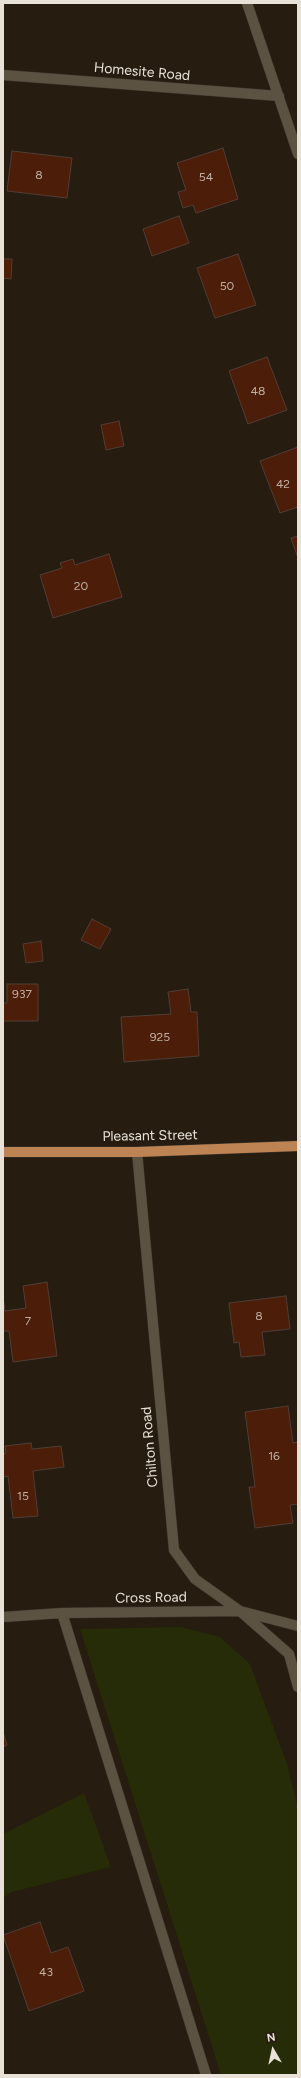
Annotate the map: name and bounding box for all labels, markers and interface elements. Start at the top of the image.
street label: Homesite Road [93,59,191,85]
house number: 8 [35,168,43,182]
house number: 54 [199,170,213,184]
house number: 50 [220,279,234,293]
house number: 48 [251,384,265,398]
house number: 42 [276,477,290,491]
house number: 20 [74,579,88,593]
house number: 937 [12,987,32,1001]
house number: 925 [150,1030,170,1044]
street label: Pleasant Street [102,1127,198,1145]
house number: 8 [255,1309,263,1323]
house number: 7 [25,1314,31,1328]
street label: Chilton Road [138,1406,162,1488]
house number: 16 [268,1449,280,1463]
house number: 15 [17,1489,29,1503]
street label: Cross Road [115,1589,187,1607]
house number: 43 [39,1965,53,1979]
north arrow [253,2030,293,2070]
text: N [266,2031,276,2045]

